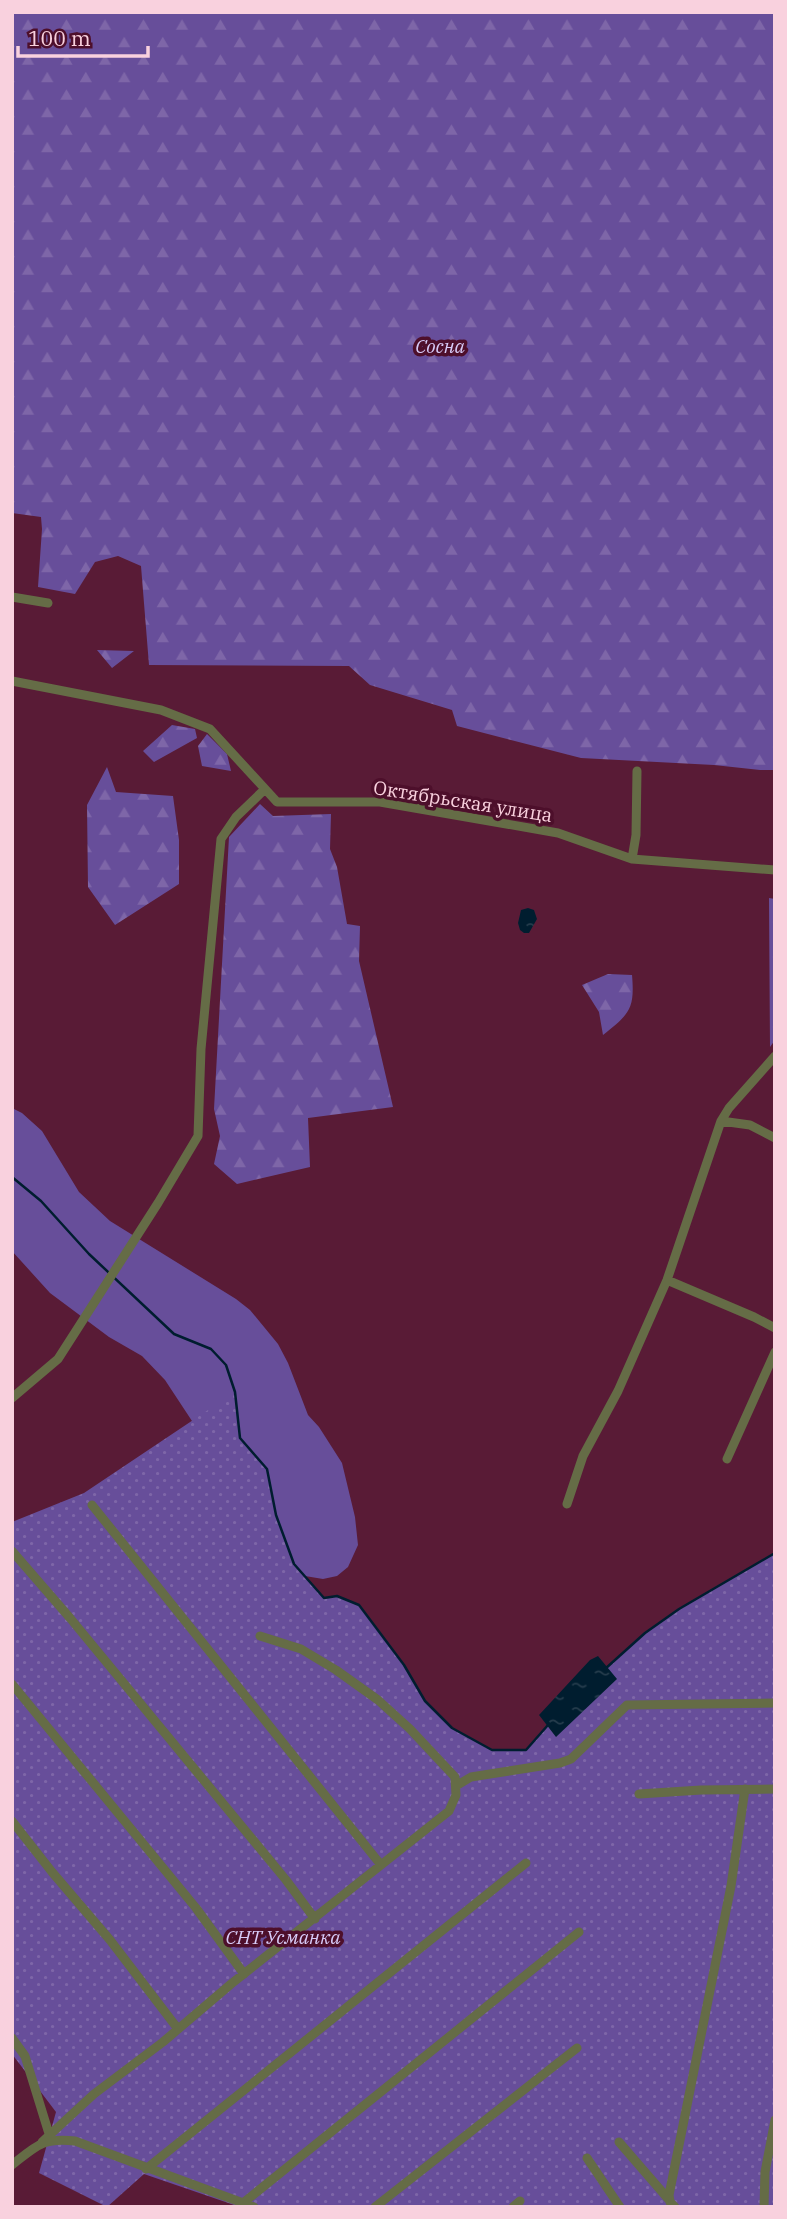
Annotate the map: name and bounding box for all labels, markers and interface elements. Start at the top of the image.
scale bar [18,14,147,58]
text: 100 m [28,24,91,52]
park label: Сосна [415,334,466,358]
street label: Октябрьская улица [372,775,554,827]
park label: СНТ Усманка [225,1925,341,1949]

